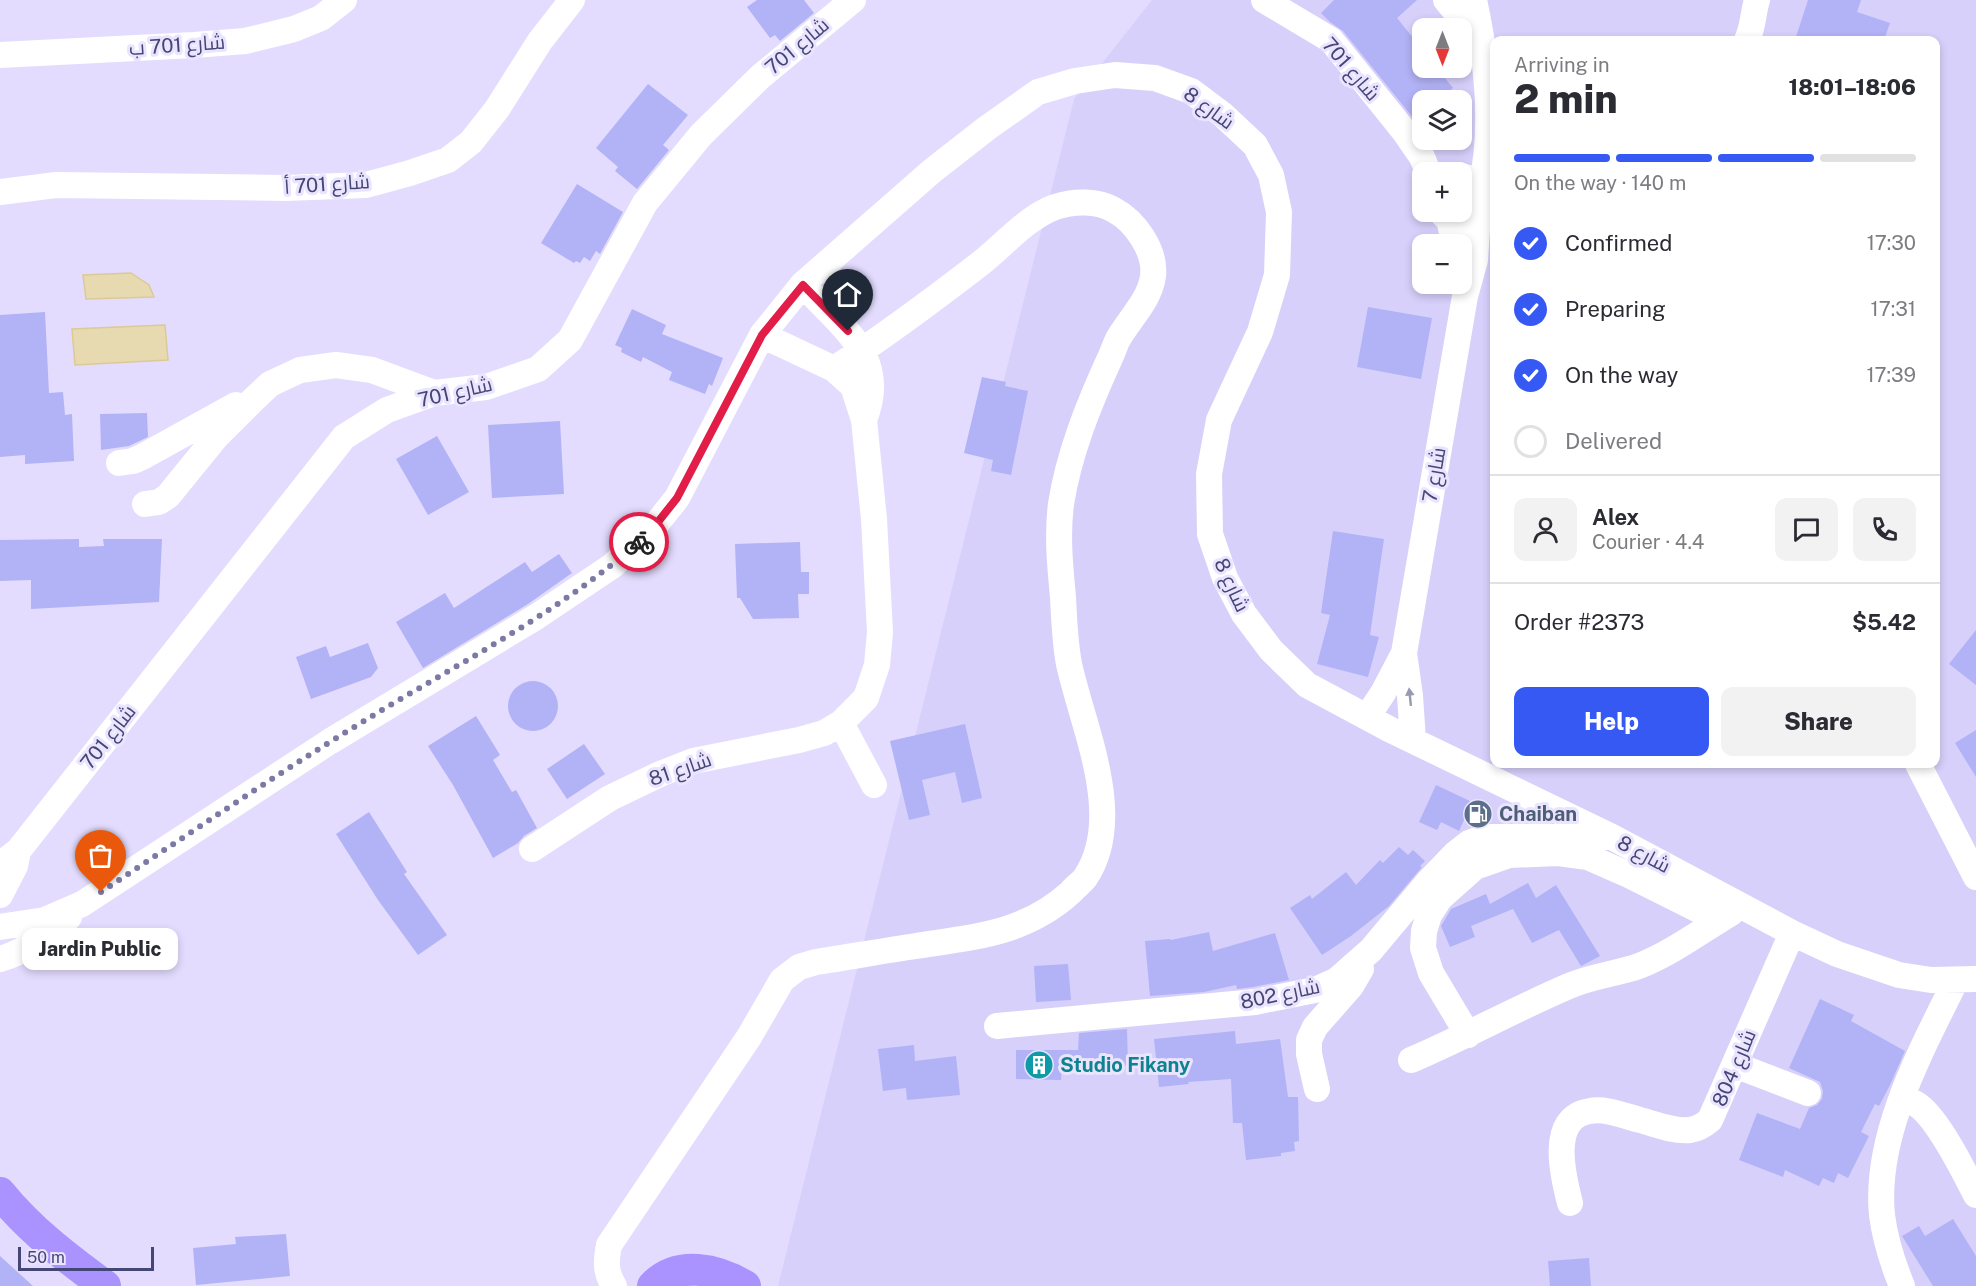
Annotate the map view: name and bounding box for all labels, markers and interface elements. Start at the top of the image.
street label: شارع 701 [760,13,835,81]
north arrow [1412,18,1472,78]
map controls [1412,18,1472,294]
street label: شارع 701 ب [128,30,226,62]
street label: شارع 701 [1316,33,1385,107]
text: Arriving in [1514,53,1609,77]
text: 18:01–18:06 [1789,74,1916,100]
text: 2 min [1514,76,1618,122]
street label: شارع 8 [1178,82,1239,136]
button: layers [1412,90,1472,150]
button: + [1412,162,1472,222]
street label: شارع 701 أ [283,169,371,201]
text: On the way · 140 m [1514,171,1686,195]
icon: check [1514,227,1547,260]
text: Confirmed [1565,230,1672,256]
text: 17:30 [1867,231,1916,255]
button: − [1412,234,1472,294]
pin [822,269,873,331]
icon: home [831,278,864,311]
icon: check [1514,293,1547,326]
text: Preparing [1565,296,1666,322]
text: 17:31 [1871,297,1916,321]
icon: check [1514,359,1547,392]
text: On the way [1565,362,1678,388]
text: 17:39 [1866,363,1916,387]
street label: شارع 701 [415,372,495,414]
text: Delivered [1565,428,1662,454]
street label: شارع 7 [1417,446,1453,505]
button: person [1514,498,1577,561]
button: chat [1775,498,1838,561]
button: phone [1853,498,1916,561]
text: Alex [1592,504,1639,530]
courier [609,512,669,572]
icon: bike [623,526,656,559]
text: Courier · 4.4 [1592,530,1704,554]
street label: شارع 8 [1207,554,1255,617]
text: Order #2373 [1514,609,1644,635]
text: $5.42 [1852,609,1916,635]
one-way arrow [1405,687,1415,706]
button: Help [1514,687,1709,756]
button: Share [1721,687,1916,756]
street label: شارع 701 [75,700,142,775]
street label: شارع 81 [646,747,715,793]
fuel station icon: Chaiban [1462,798,1494,830]
place label: Chaiban [1499,802,1577,826]
pin [75,830,126,892]
street label: شارع 8 [1612,830,1675,880]
icon: bag [84,839,117,872]
callout: Jardin Public [23,928,179,970]
text: Jardin Public [38,937,162,961]
street label: شارع 802 [1238,974,1322,1016]
street label: شارع 804 [1707,1026,1763,1111]
building icon: Studio Fikany [1023,1049,1055,1081]
place label: Studio Fikany [1060,1053,1190,1077]
scale bar [18,1244,154,1272]
text: 50 m [27,1248,65,1267]

